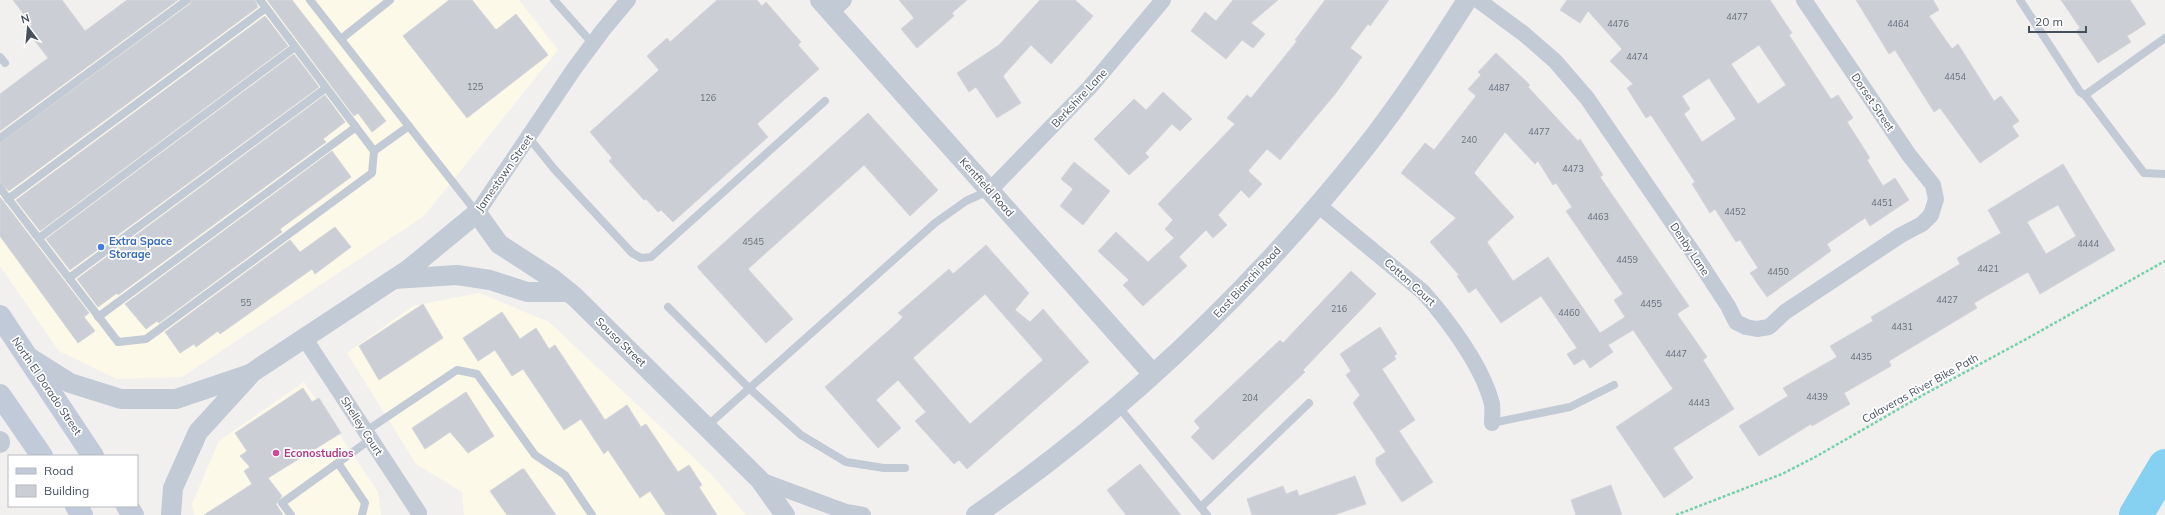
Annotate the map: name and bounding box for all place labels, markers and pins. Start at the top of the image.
place label: Extra Space Storage [109,234,172,261]
marker: Extra Space Storage [96,242,106,252]
place label: Econostudios [284,446,354,460]
marker: Econostudios [271,448,281,458]

